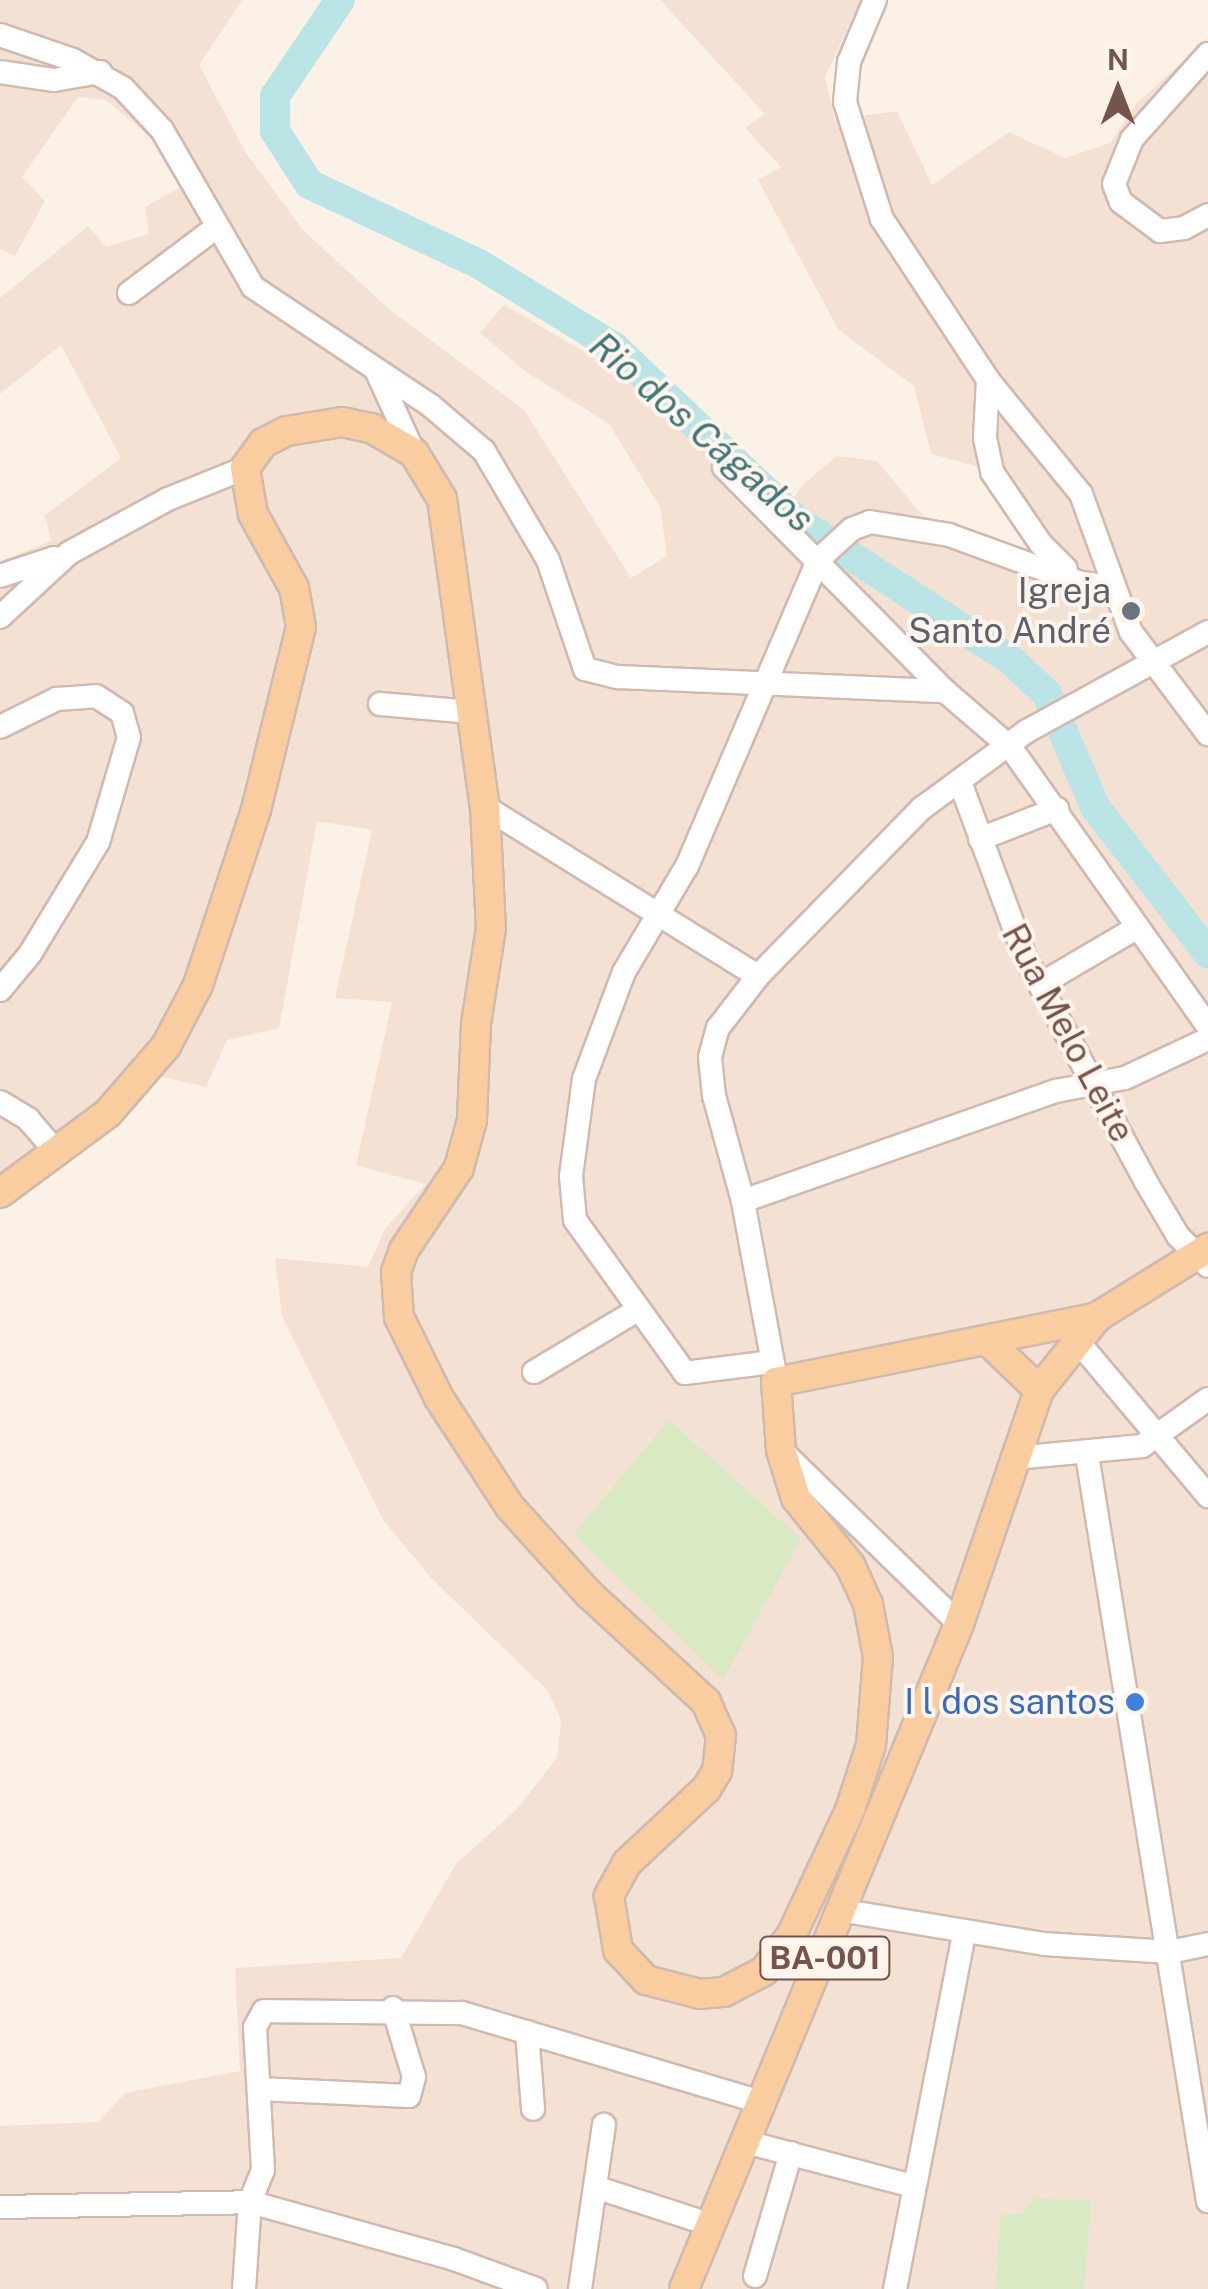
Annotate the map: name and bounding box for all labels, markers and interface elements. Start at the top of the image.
north arrow [1068,40,1168,140]
text: N [1107,43,1129,76]
water label: Rio dos Cágados [580,322,824,542]
place label: Igreja Santo André [908,570,1111,652]
marker: Igreja Santo André [1120,600,1142,622]
street label: Rua Melo Leite [993,917,1143,1149]
place label: I l dos santos [904,1681,1115,1723]
marker: I l dos santos [1124,1691,1146,1713]
road number: BA-001 [758,1931,892,1985]

